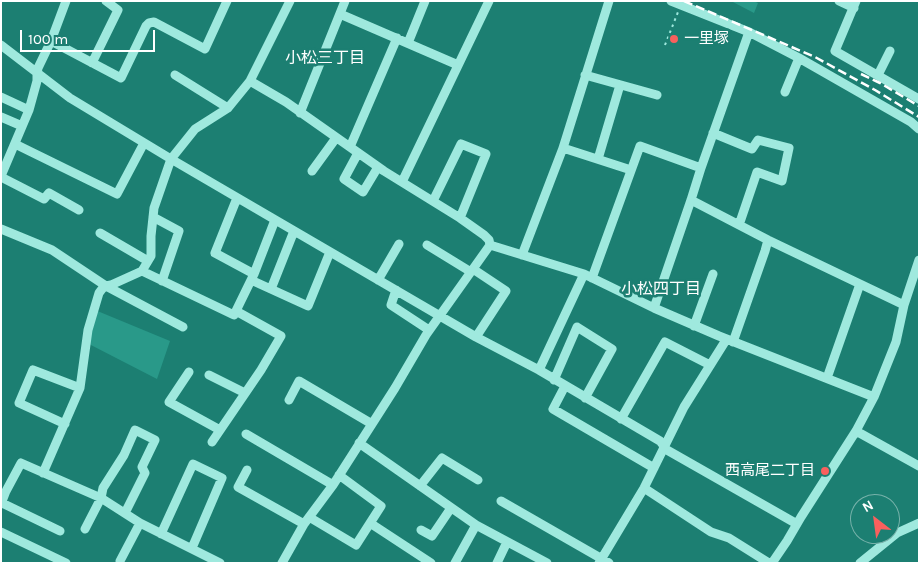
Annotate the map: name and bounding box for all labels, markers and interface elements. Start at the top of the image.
scale bar [22,20,158,52]
text: 100 m [28,30,68,48]
place label: 一里塚 [684,30,729,48]
marker: 一里塚 [668,33,680,45]
district label: 小松三丁目 [285,48,365,68]
district label: 小松四丁目 [621,279,701,299]
place label: 西高尾二丁目 [725,462,815,480]
marker: 西高尾二丁目 [819,465,831,477]
north arrow [850,494,900,544]
text: N [859,497,876,516]

